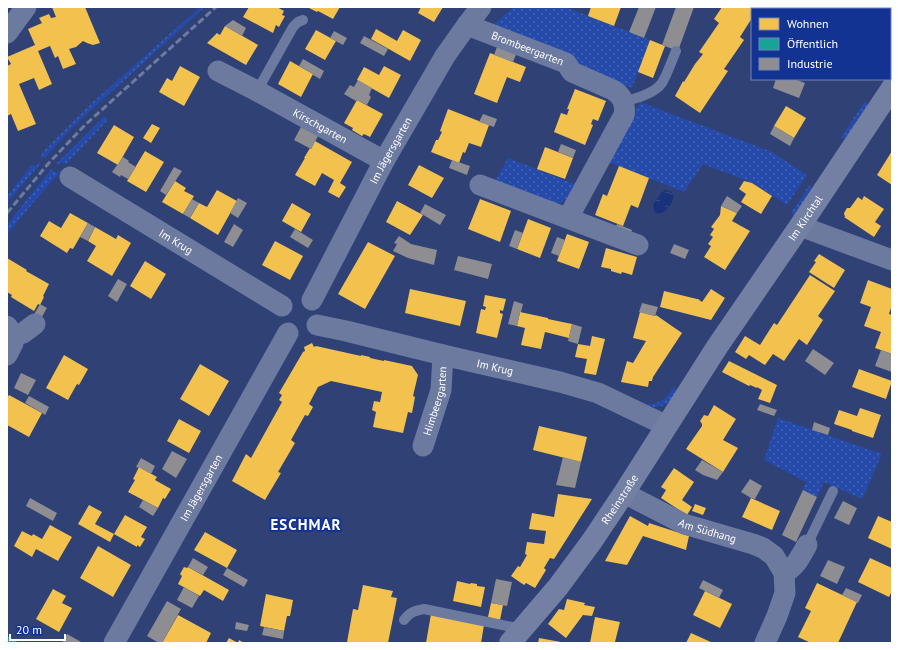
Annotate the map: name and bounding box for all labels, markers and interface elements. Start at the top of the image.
legend [751,8,891,80]
text: Wohnen [787,16,829,31]
street label: Brombeergarten [489,28,566,69]
text: Öffentlich [787,36,838,51]
text: Industrie [787,56,833,71]
street label: Kirschgarten [291,105,350,146]
street label: Im Jägersgarten [366,115,415,186]
street label: Im Kirchtal [785,192,826,244]
street label: Im Krug [156,226,195,257]
street label: Im Krug [475,356,515,378]
street label: Himbeergarten [420,366,449,437]
street label: Im Jägersgarten [177,452,225,524]
street label: Rheinstraße [598,471,641,527]
district label: ESCHMAR [270,515,342,534]
street label: Am Südhang [676,515,738,546]
scale bar [10,616,65,642]
text: 20 m [16,622,42,637]

